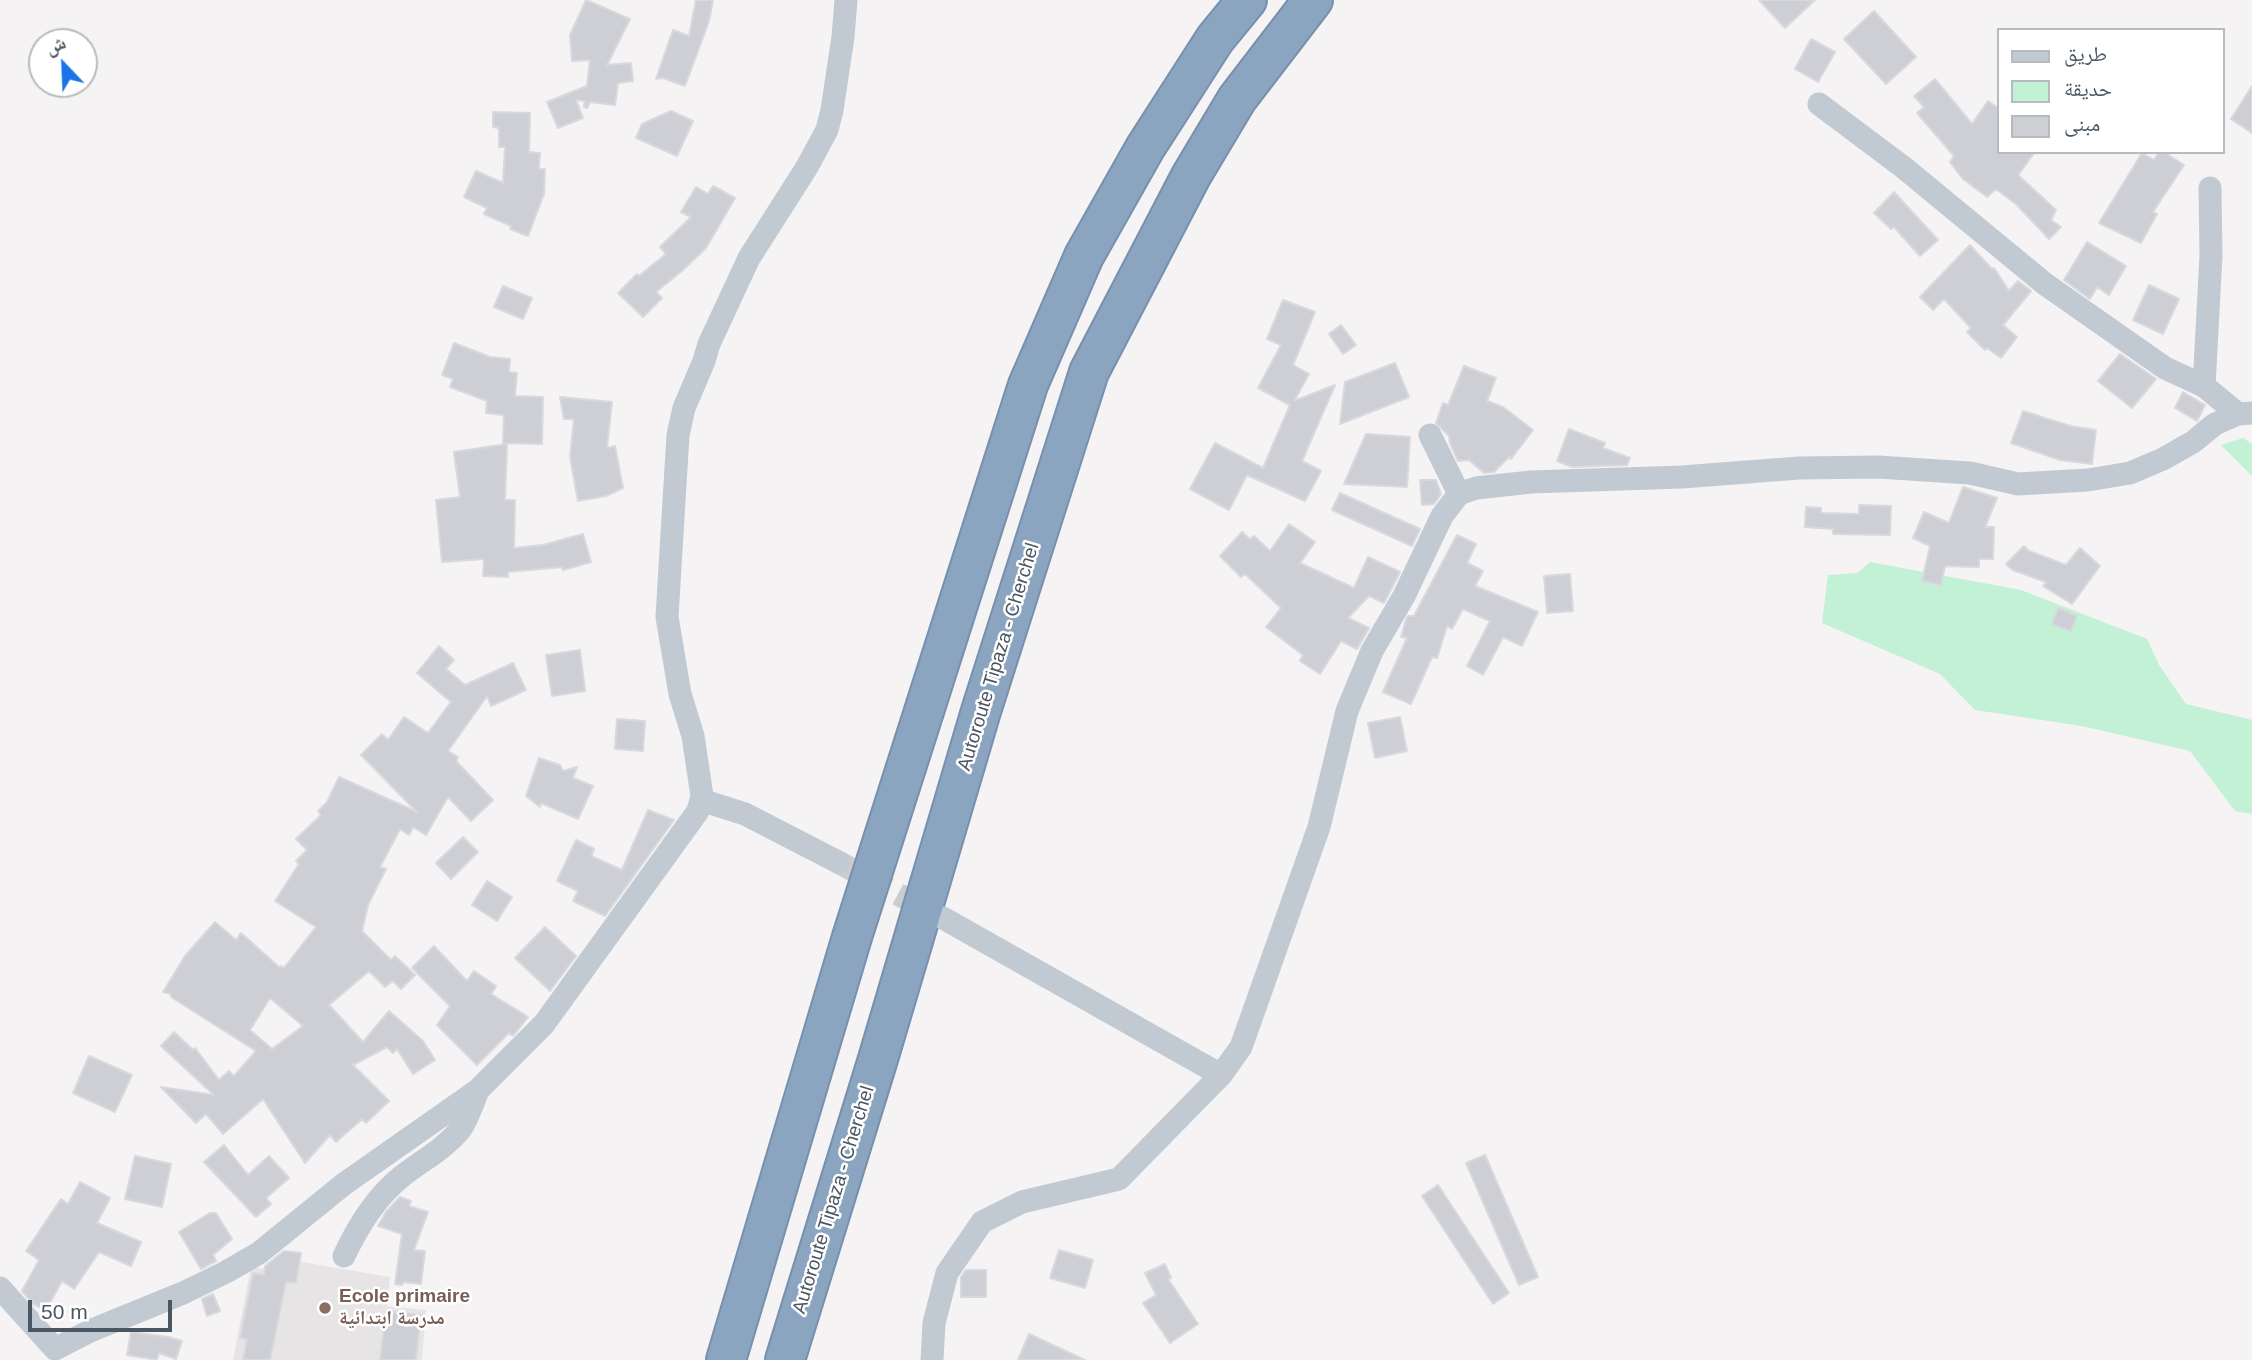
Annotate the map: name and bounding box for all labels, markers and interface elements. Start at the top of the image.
north arrow [28,28,98,98]
legend [1996,28,2224,154]
text: ش [42,31,69,59]
text: طريق [2064,42,2107,65]
text: حديقة [2064,77,2112,100]
text: مبنى [2064,112,2100,135]
street label: Autoroute Tipaza - Cherchel [953,540,1045,774]
street label: Autoroute Tipaza - Cherchel [788,1083,880,1317]
scale bar [32,1286,175,1330]
place label: Ecole primaire مدرسة ابتدائية [339,1286,470,1330]
text: 50 m [41,1300,88,1323]
marker: Ecole primaire مدرسة ابتدائية [317,1300,333,1316]

